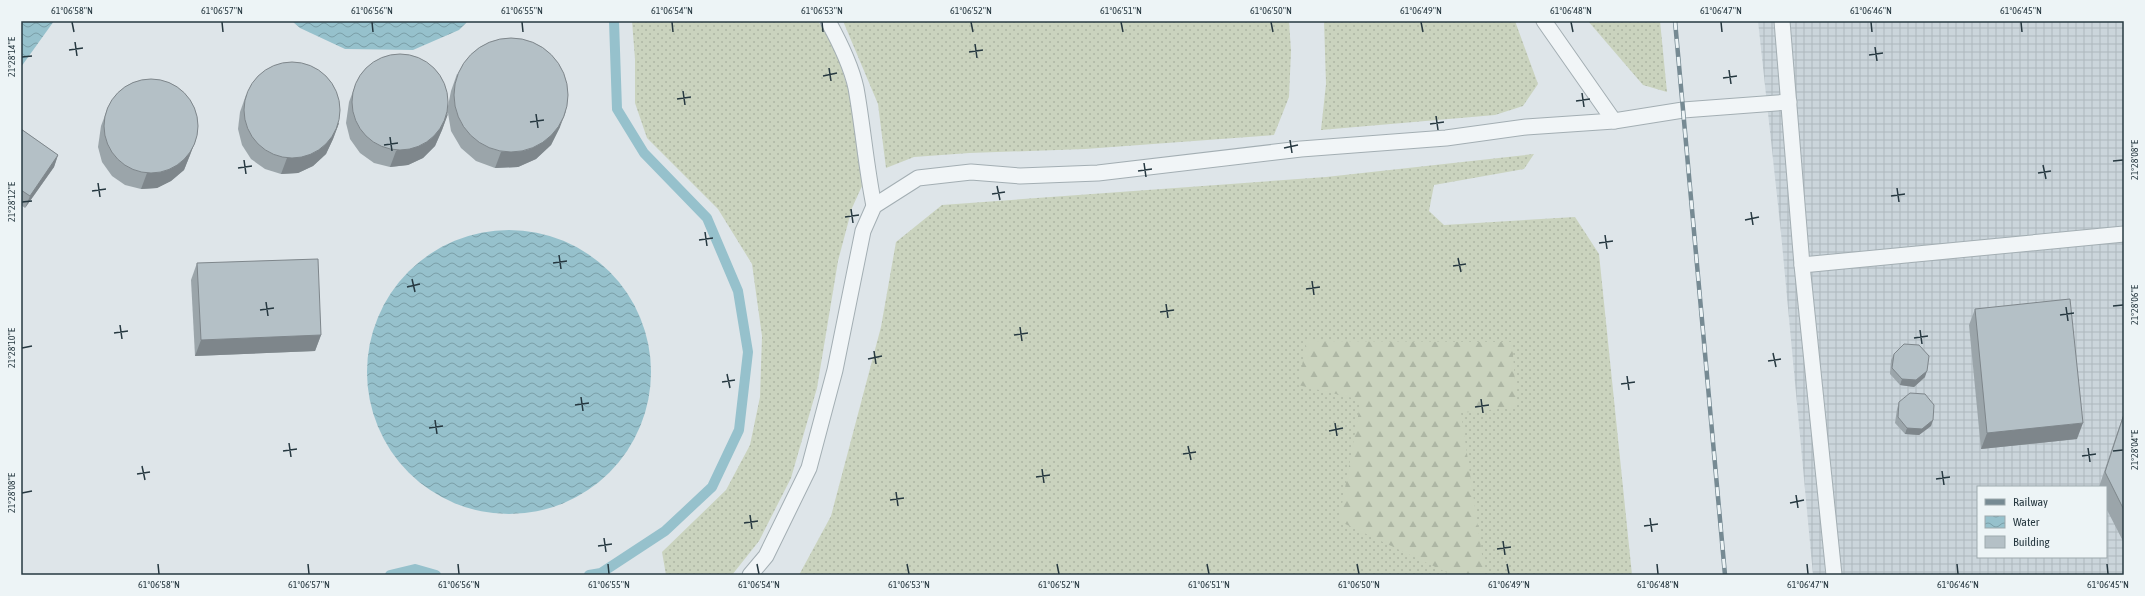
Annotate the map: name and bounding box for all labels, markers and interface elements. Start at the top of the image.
text: 61°06'58"N [51,5,93,16]
text: 61°06'57"N [201,5,243,16]
text: 61°06'56"N [351,5,393,16]
text: 61°06'55"N [501,5,543,16]
text: 61°06'54"N [651,5,693,16]
text: 61°06'53"N [801,5,843,16]
text: 61°06'52"N [950,5,992,16]
text: 61°06'51"N [1100,5,1142,16]
text: 61°06'50"N [1250,5,1292,16]
text: 61°06'49"N [1400,5,1442,16]
text: 61°06'48"N [1550,5,1592,16]
text: 61°06'47"N [1700,5,1742,16]
text: 61°06'46"N [1850,5,1892,16]
text: 61°06'45"N [2000,5,2042,16]
text: 21°28'14"E [6,36,17,77]
text: 21°28'08"E [2129,139,2140,180]
text: 21°28'12"E [6,181,17,222]
text: 21°28'06"E [2129,284,2140,325]
text: 21°28'10"E [6,327,17,368]
text: 21°28'04"E [2129,429,2140,470]
text: 21°28'08"E [6,472,17,513]
legend [1977,486,2107,558]
text: Railway [2013,495,2048,509]
text: Water [2013,515,2040,529]
text: Building [2013,535,2051,549]
text: 61°06'58"N [138,579,180,590]
text: 61°06'57"N [288,579,330,590]
text: 61°06'56"N [438,579,480,590]
text: 61°06'55"N [588,579,630,590]
text: 61°06'54"N [738,579,780,590]
text: 61°06'53"N [888,579,930,590]
text: 61°06'52"N [1038,579,1080,590]
text: 61°06'51"N [1188,579,1230,590]
text: 61°06'50"N [1338,579,1380,590]
text: 61°06'49"N [1488,579,1530,590]
text: 61°06'48"N [1637,579,1679,590]
text: 61°06'47"N [1787,579,1829,590]
text: 61°06'46"N [1937,579,1979,590]
text: 61°06'45"N [2087,579,2129,590]

